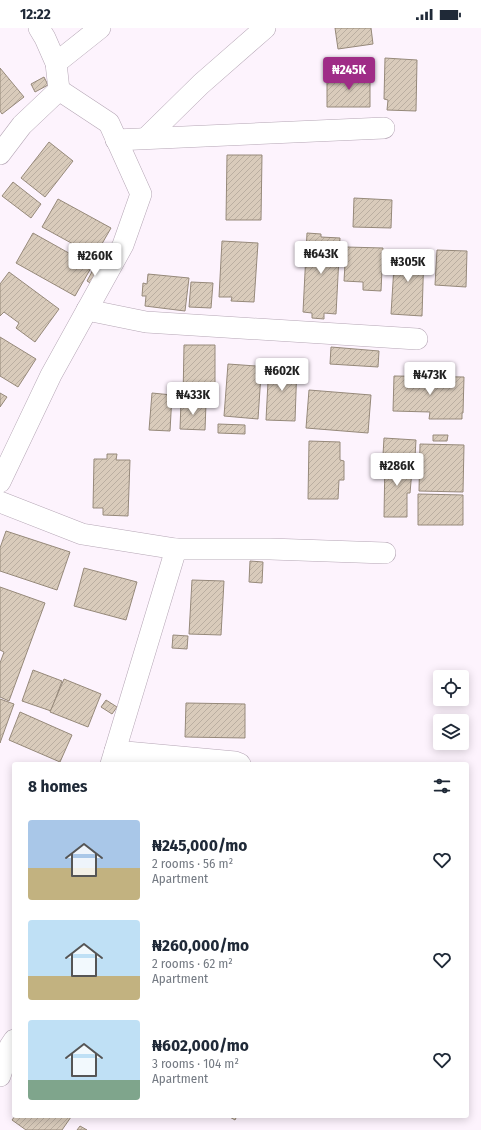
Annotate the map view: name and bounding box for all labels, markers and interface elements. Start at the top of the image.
text: 12:22 [20,5,51,23]
pin: ₦245K [321,57,377,91]
text: ₦245K [332,62,366,77]
pin: ₦643K [293,241,349,275]
pin: ₦260K [67,243,123,277]
text: ₦643K [304,246,338,261]
text: ₦260K [77,248,113,263]
pin: ₦305K [380,249,436,283]
text: ₦305K [391,254,425,269]
pin: ₦602K [254,358,310,392]
pin: ₦473K [402,362,458,396]
text: ₦602K [264,363,300,378]
text: ₦473K [413,367,447,382]
pin: ₦433K [165,382,221,416]
text: ₦433K [176,387,210,402]
pin: ₦286K [369,453,425,487]
text: ₦286K [380,458,414,473]
map controls [433,670,469,750]
button: locate [433,670,469,706]
button: layers [433,714,469,750]
icon: filters [431,775,453,797]
text: 8 homes [28,776,88,797]
text: ₦245,000/mo [152,835,247,856]
icon: home [60,836,108,884]
icon: heart [431,849,453,871]
text: 2 rooms · 56 m² [152,856,233,871]
text: Apartment [152,871,208,886]
text: ₦260,000/mo [152,935,249,956]
icon: home [60,936,108,984]
icon: heart [431,949,453,971]
text: 2 rooms · 62 m² [152,956,233,971]
text: Apartment [152,971,208,986]
text: ₦602,000/mo [152,1035,249,1056]
icon: home [60,1036,108,1084]
icon: heart [431,1049,453,1071]
text: 3 rooms · 104 m² [152,1056,239,1071]
text: Apartment [152,1071,208,1086]

